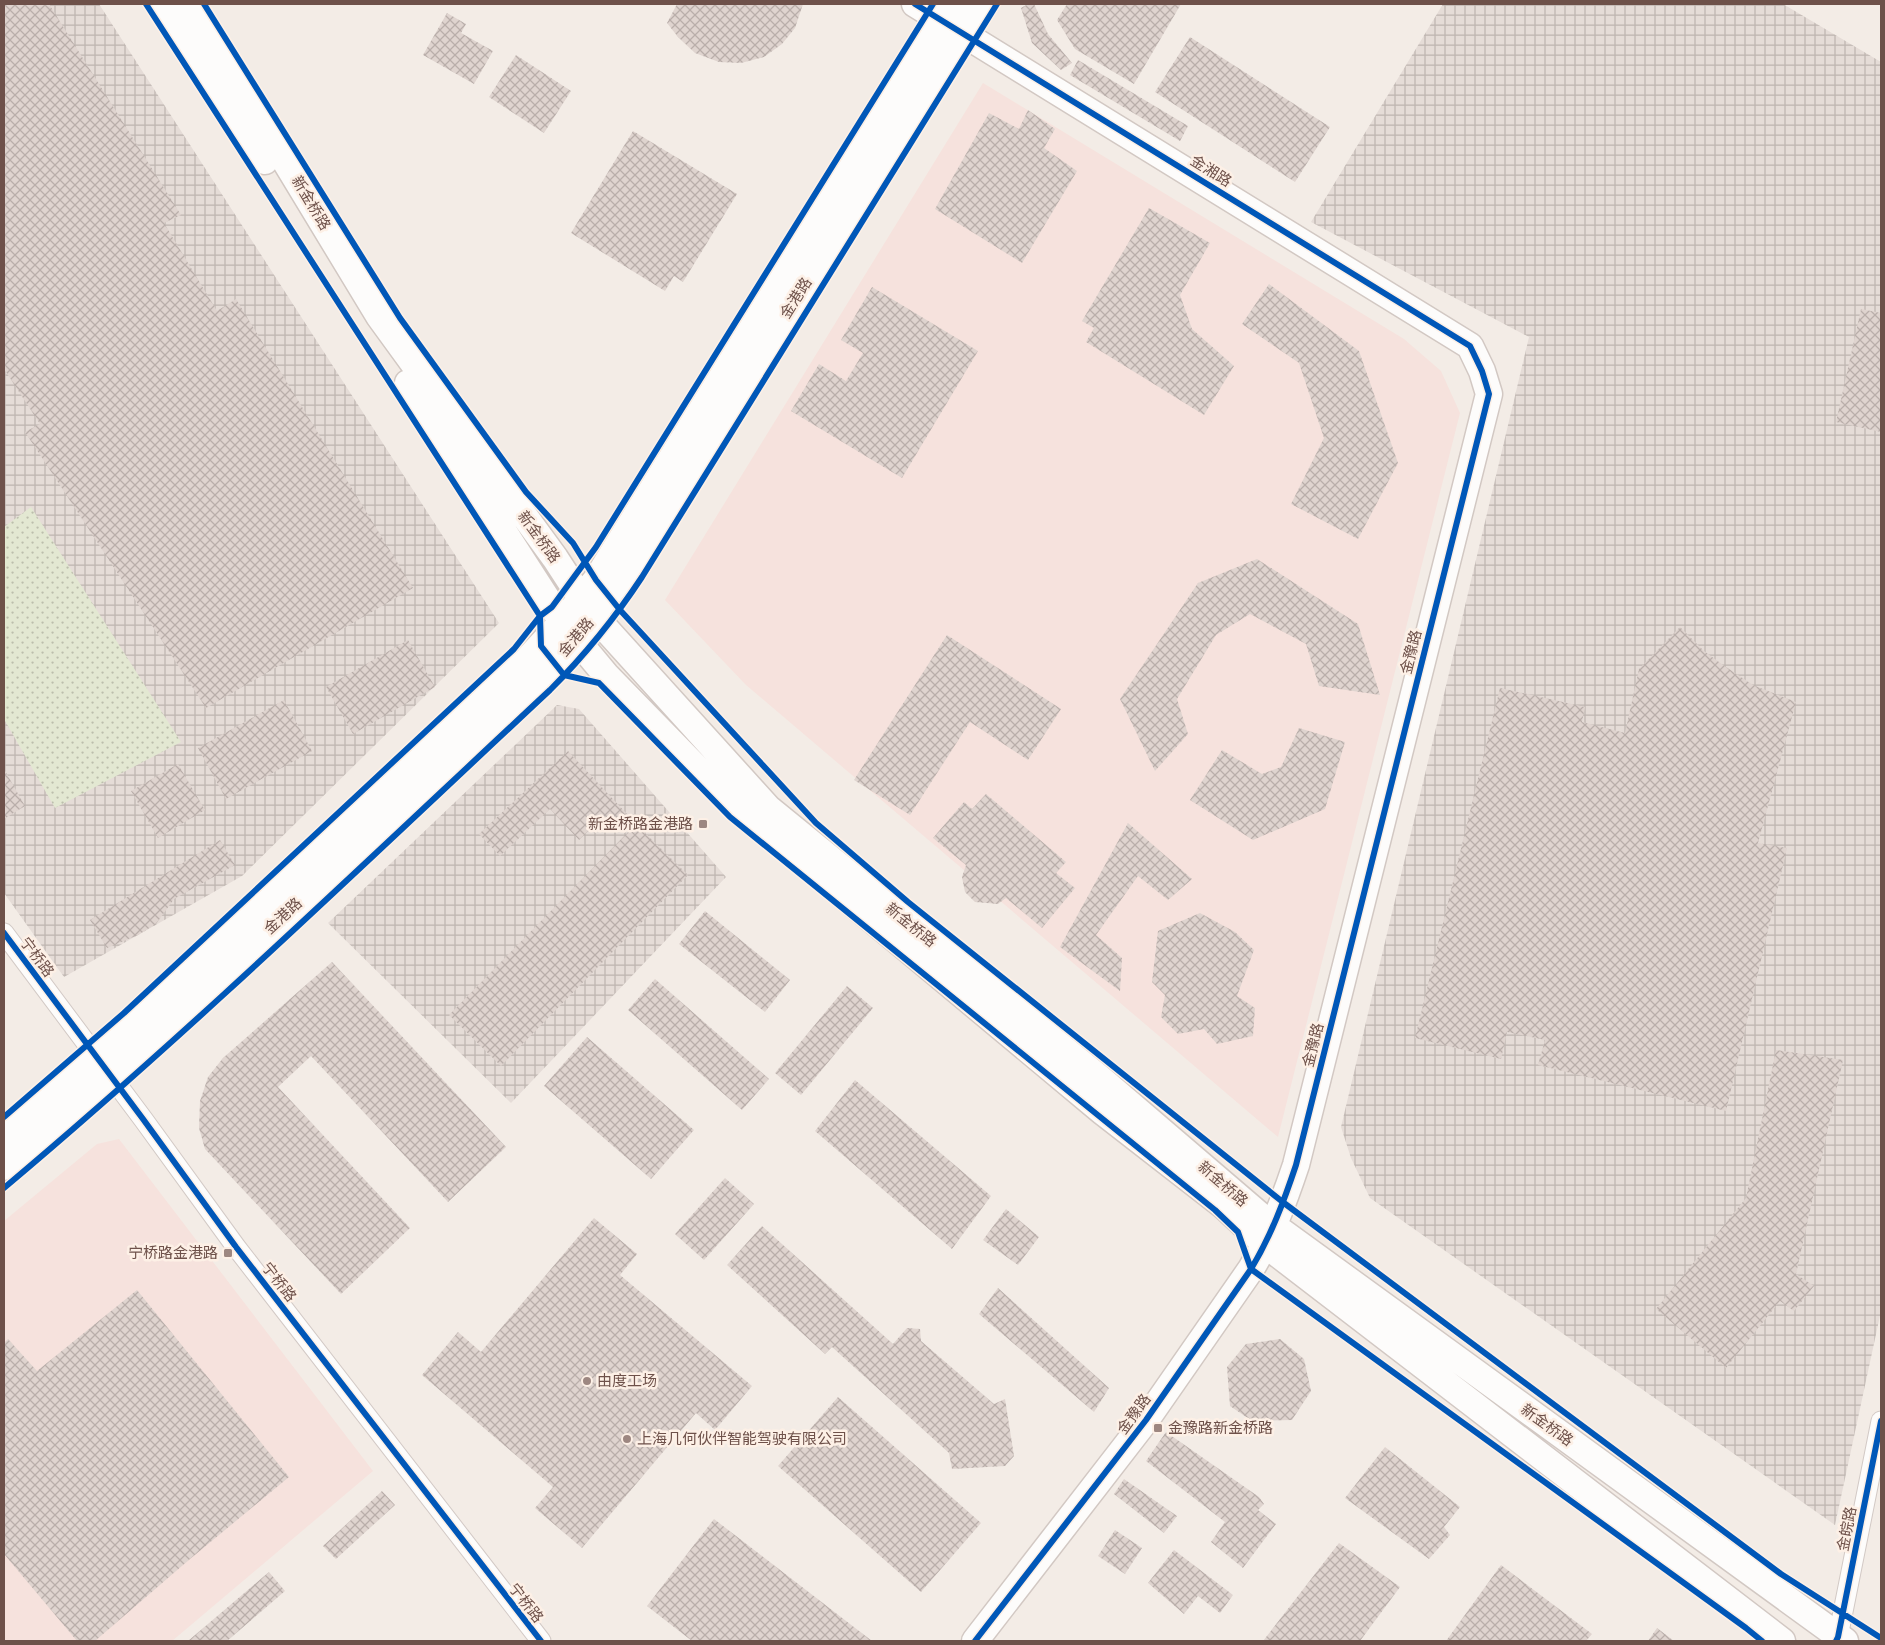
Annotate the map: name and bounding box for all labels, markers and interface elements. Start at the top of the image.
street label: 金湘路 [1187,151,1235,191]
street label: 新金桥路 [288,173,334,233]
street label: 金港路 [776,274,816,322]
street label: 新金桥路 [514,507,564,567]
street label: 金港路 [555,614,597,660]
street label: 金豫路 [1397,628,1425,676]
place label: 新金桥路金港路 [588,815,693,833]
marker: 新金桥路金港路 [697,818,709,830]
street label: 金港路 [260,894,306,938]
street label: 新金桥路 [882,899,940,951]
street label: 宁桥路 [16,934,58,980]
street label: 金豫路 [1299,1021,1327,1069]
street label: 新金桥路 [1194,1158,1252,1210]
place label: 宁桥路金港路 [128,1244,218,1262]
marker: 宁桥路金港路 [222,1247,234,1259]
street label: 宁桥路 [258,1259,300,1305]
place label: 由度工场 [597,1372,657,1390]
marker: 由度工场 [581,1375,593,1387]
street label: 金豫路 [1113,1391,1155,1437]
street label: 新金桥路 [1517,1400,1577,1450]
place label: 金豫路新金桥路 [1168,1419,1273,1437]
marker: 金豫路新金桥路 [1152,1422,1164,1434]
place label: 上海几何伙伴智能驾驶有限公司 [637,1430,847,1448]
marker: 上海几何伙伴智能驾驶有限公司 [621,1433,633,1445]
street label: 金皖路 [1834,1505,1860,1553]
street label: 宁桥路 [505,1580,547,1626]

